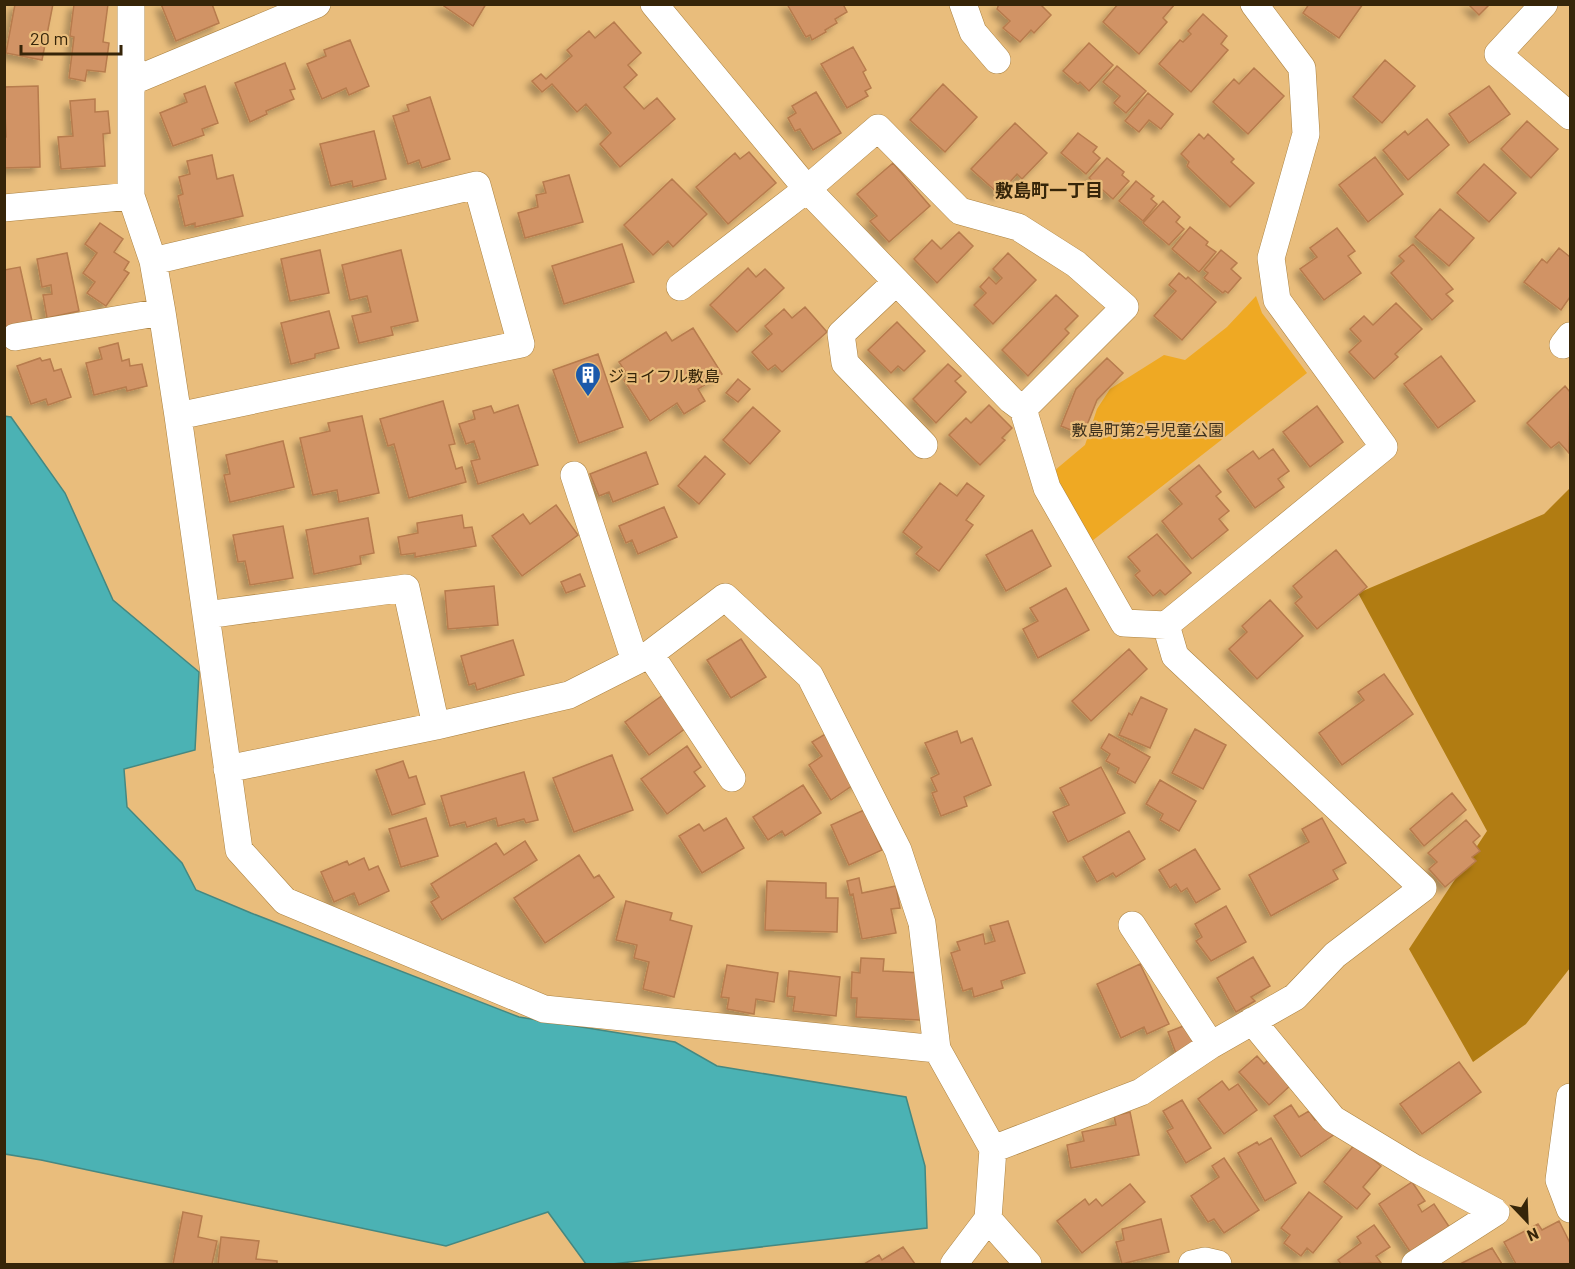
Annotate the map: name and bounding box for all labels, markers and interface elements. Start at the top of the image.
scale bar [21,18,122,56]
text: 20 m [30,27,68,49]
district label: 敷島町一丁目 [995,179,1103,201]
building icon: ジョイフル敷島 [573,360,603,398]
place label: ジョイフル敷島 [608,366,720,385]
park label: 敷島町第2号児童公園 [1072,420,1224,439]
north arrow [1497,1191,1557,1251]
text: N [1524,1224,1542,1246]

